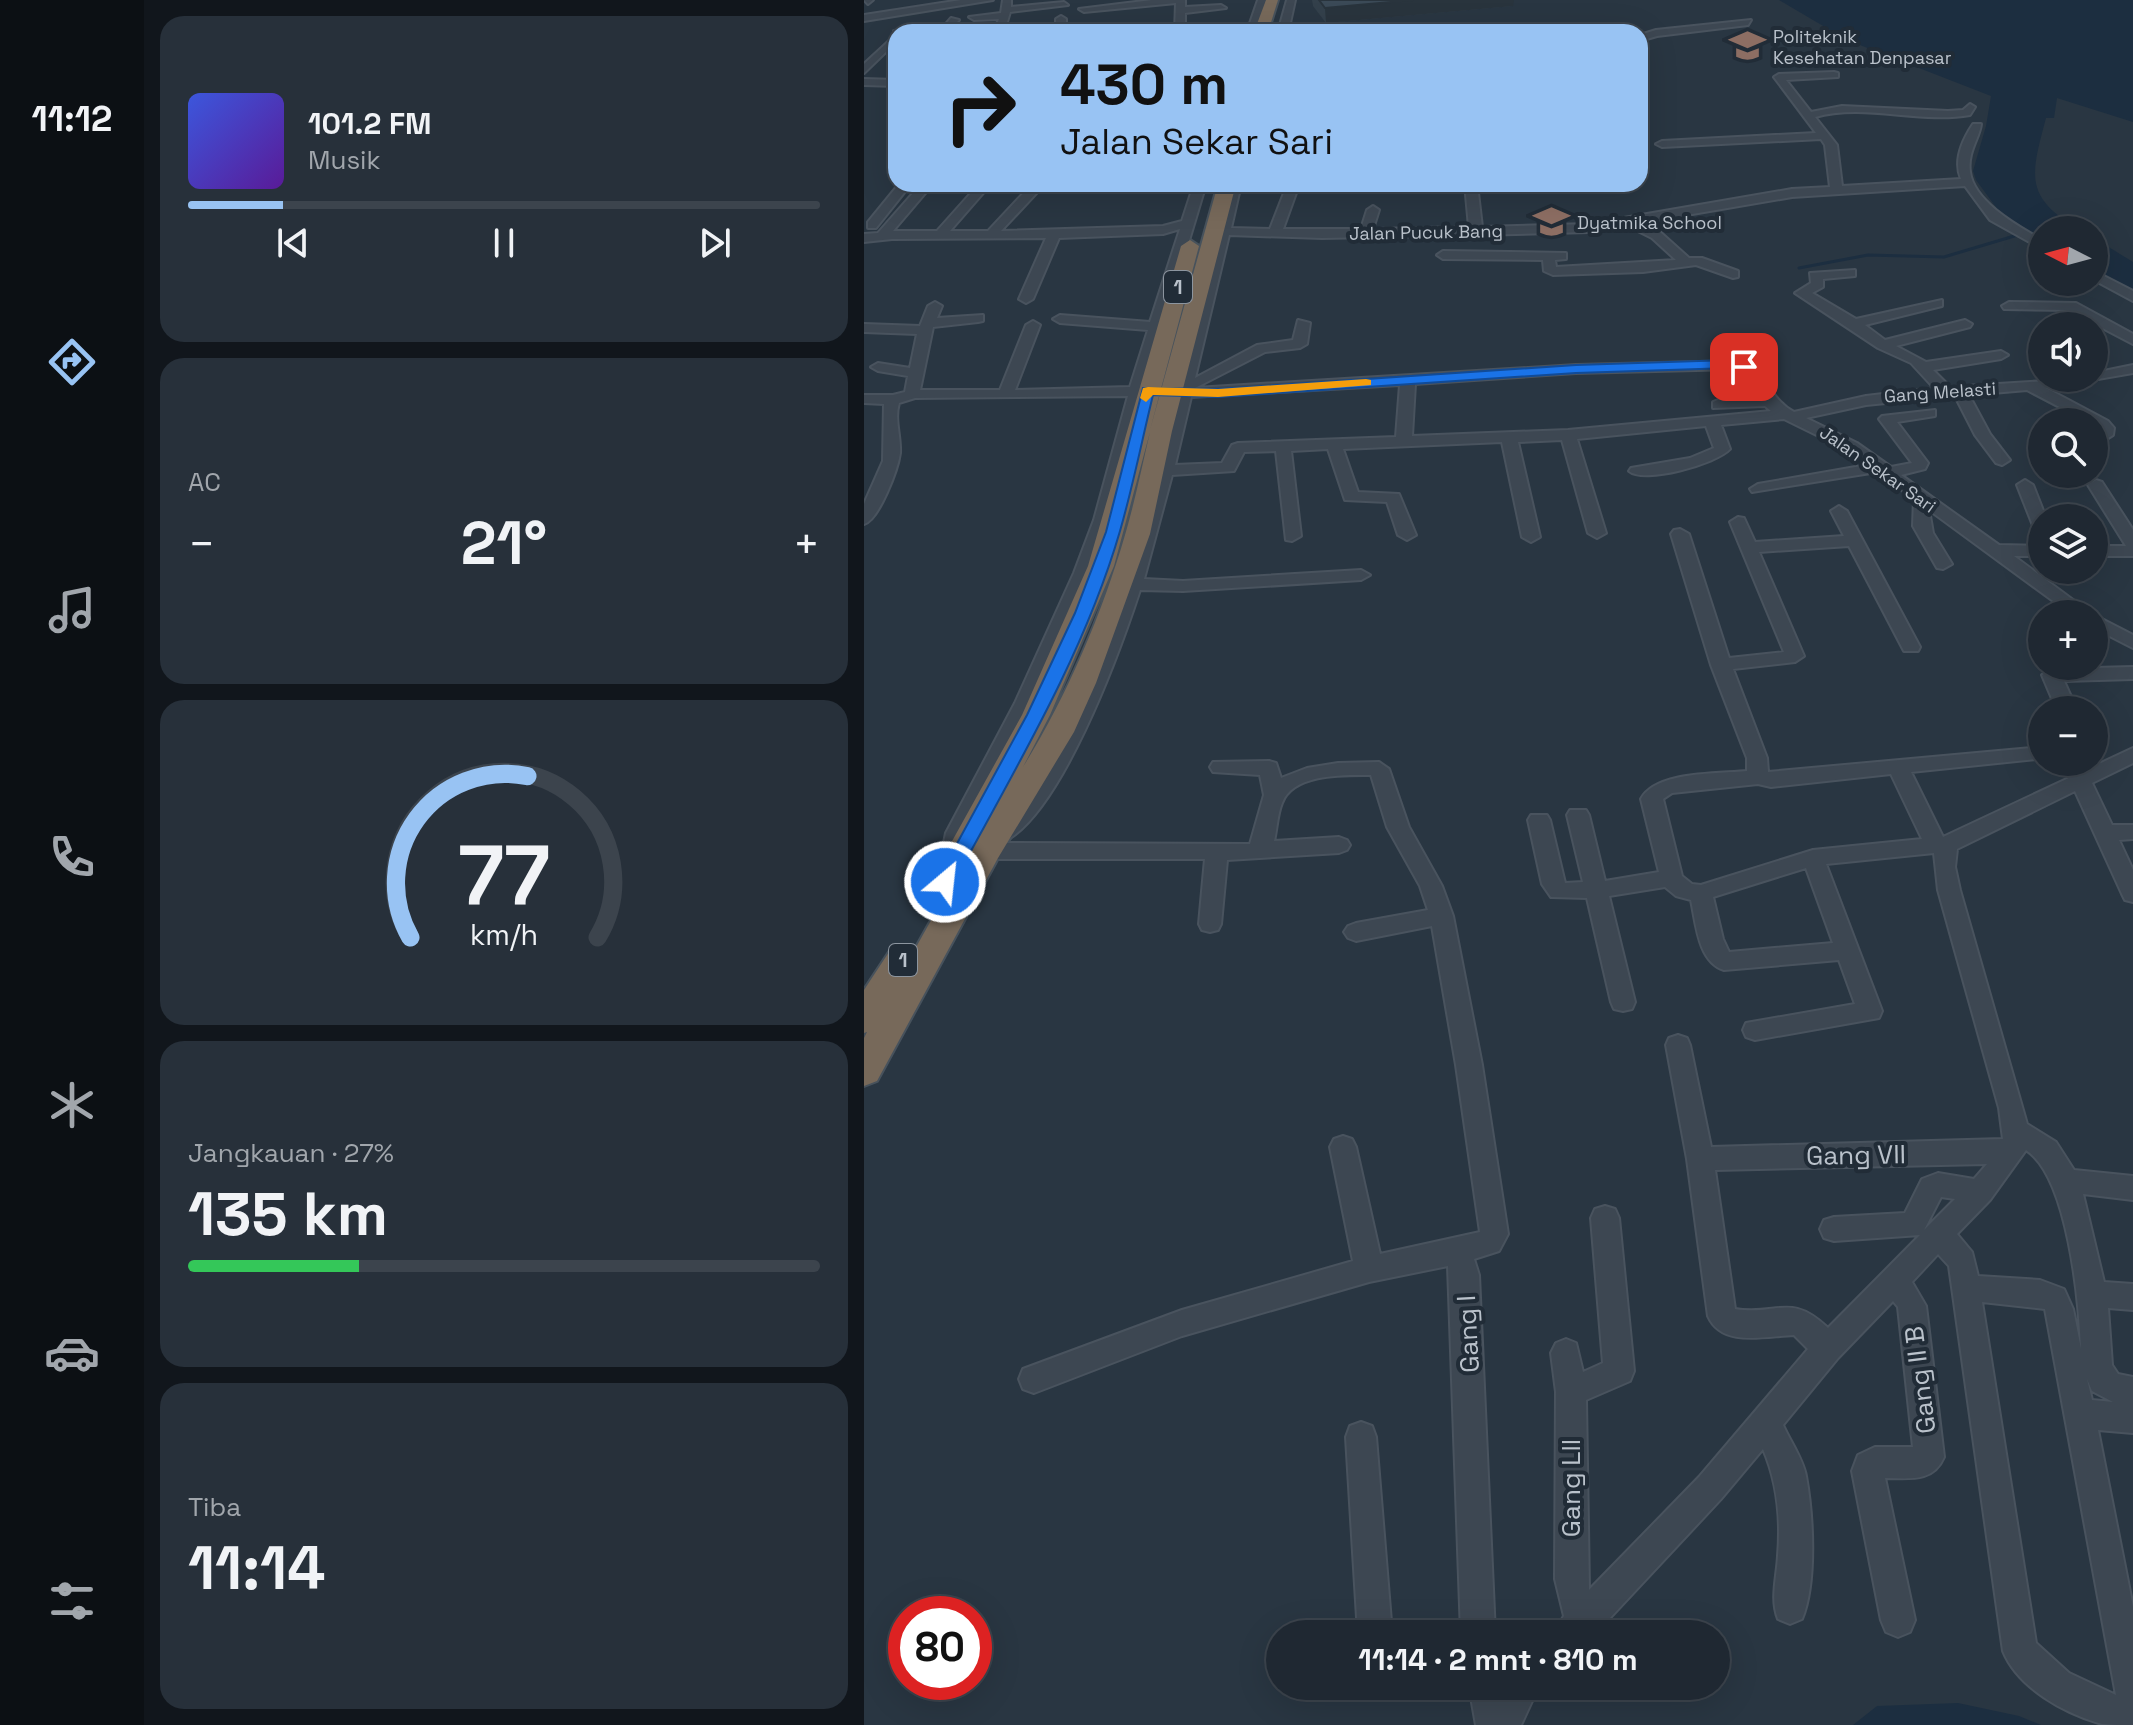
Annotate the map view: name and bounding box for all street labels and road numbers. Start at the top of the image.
street label: Jalan Pucuk Bang [1349,219,1503,245]
road number: 1 [1164,271,1192,303]
street label: Gang Melasti [1883,377,1997,407]
street label: Jalan Sekar Sari [1815,420,1941,518]
road number: 1 [889,944,917,976]
street label: Gang VII [1806,1137,1906,1173]
street label: Gang I [1449,1294,1487,1374]
street label: Gang II B [1897,1324,1943,1436]
street label: Gang Lll [1554,1439,1588,1537]

